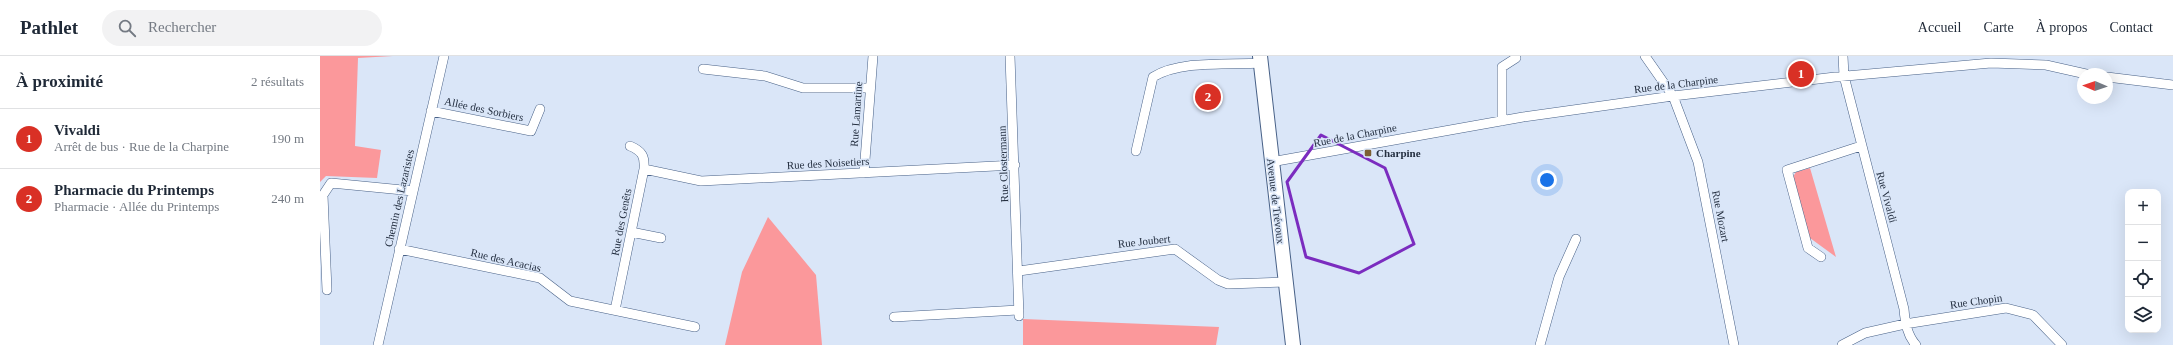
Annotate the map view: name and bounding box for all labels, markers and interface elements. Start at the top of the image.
search box [102,10,382,46]
text: Pathlet [20,17,78,38]
icon: search [116,17,138,39]
text: Rechercher [148,19,216,35]
text: Accueil [1918,20,1961,35]
text: Carte [1983,20,2014,35]
text: À propos [2036,20,2087,35]
text: Contact [2109,20,2153,35]
pin: 1 [1788,59,1814,89]
north arrow [2077,68,2113,104]
text: À proximité [16,72,103,91]
street label: Rue de la Charpine [1633,73,1719,95]
text: 2 résultats [251,74,304,89]
street label: Rue Lamartine [848,81,864,147]
pin: 2 [1195,82,1221,112]
street label: Allée des Sorbiers [443,95,525,123]
street label: Rue de la Charpine [1312,121,1398,149]
text: Vivaldi [54,122,100,138]
street label: Rue Clostermann [996,125,1010,203]
text: 1 [26,131,32,146]
text: 190 m [271,131,304,146]
text: Arrêt de bus · Rue de la Charpine [54,139,229,154]
place label: Charpine [1376,147,1421,159]
street label: Chemin des Lazaristes [382,148,416,248]
marker: Charpine [1363,148,1373,158]
street label: Rue des Noisetiers [787,155,869,171]
street label: Avenue de Trévoux [1265,158,1287,245]
your location [1537,170,1557,190]
street label: Rue Vivaldi [1874,170,1900,224]
text: Pharmacie du Printemps [54,182,214,198]
street label: Rue des Genêts [609,187,633,257]
street label: Rue Mozart [1710,189,1732,243]
map controls [2125,189,2161,333]
button: + [2125,189,2161,225]
text: 2 [26,191,32,206]
text: 240 m [271,191,304,206]
text: Pharmacie · Allée du Printemps [54,199,219,214]
button: − [2125,225,2161,261]
street label: Rue Joubert [1117,232,1171,250]
street label: Rue des Acacias [470,246,542,274]
button: locate [2125,261,2161,297]
street label: Rue Chopin [1949,291,2003,311]
button: layers [2125,297,2161,333]

